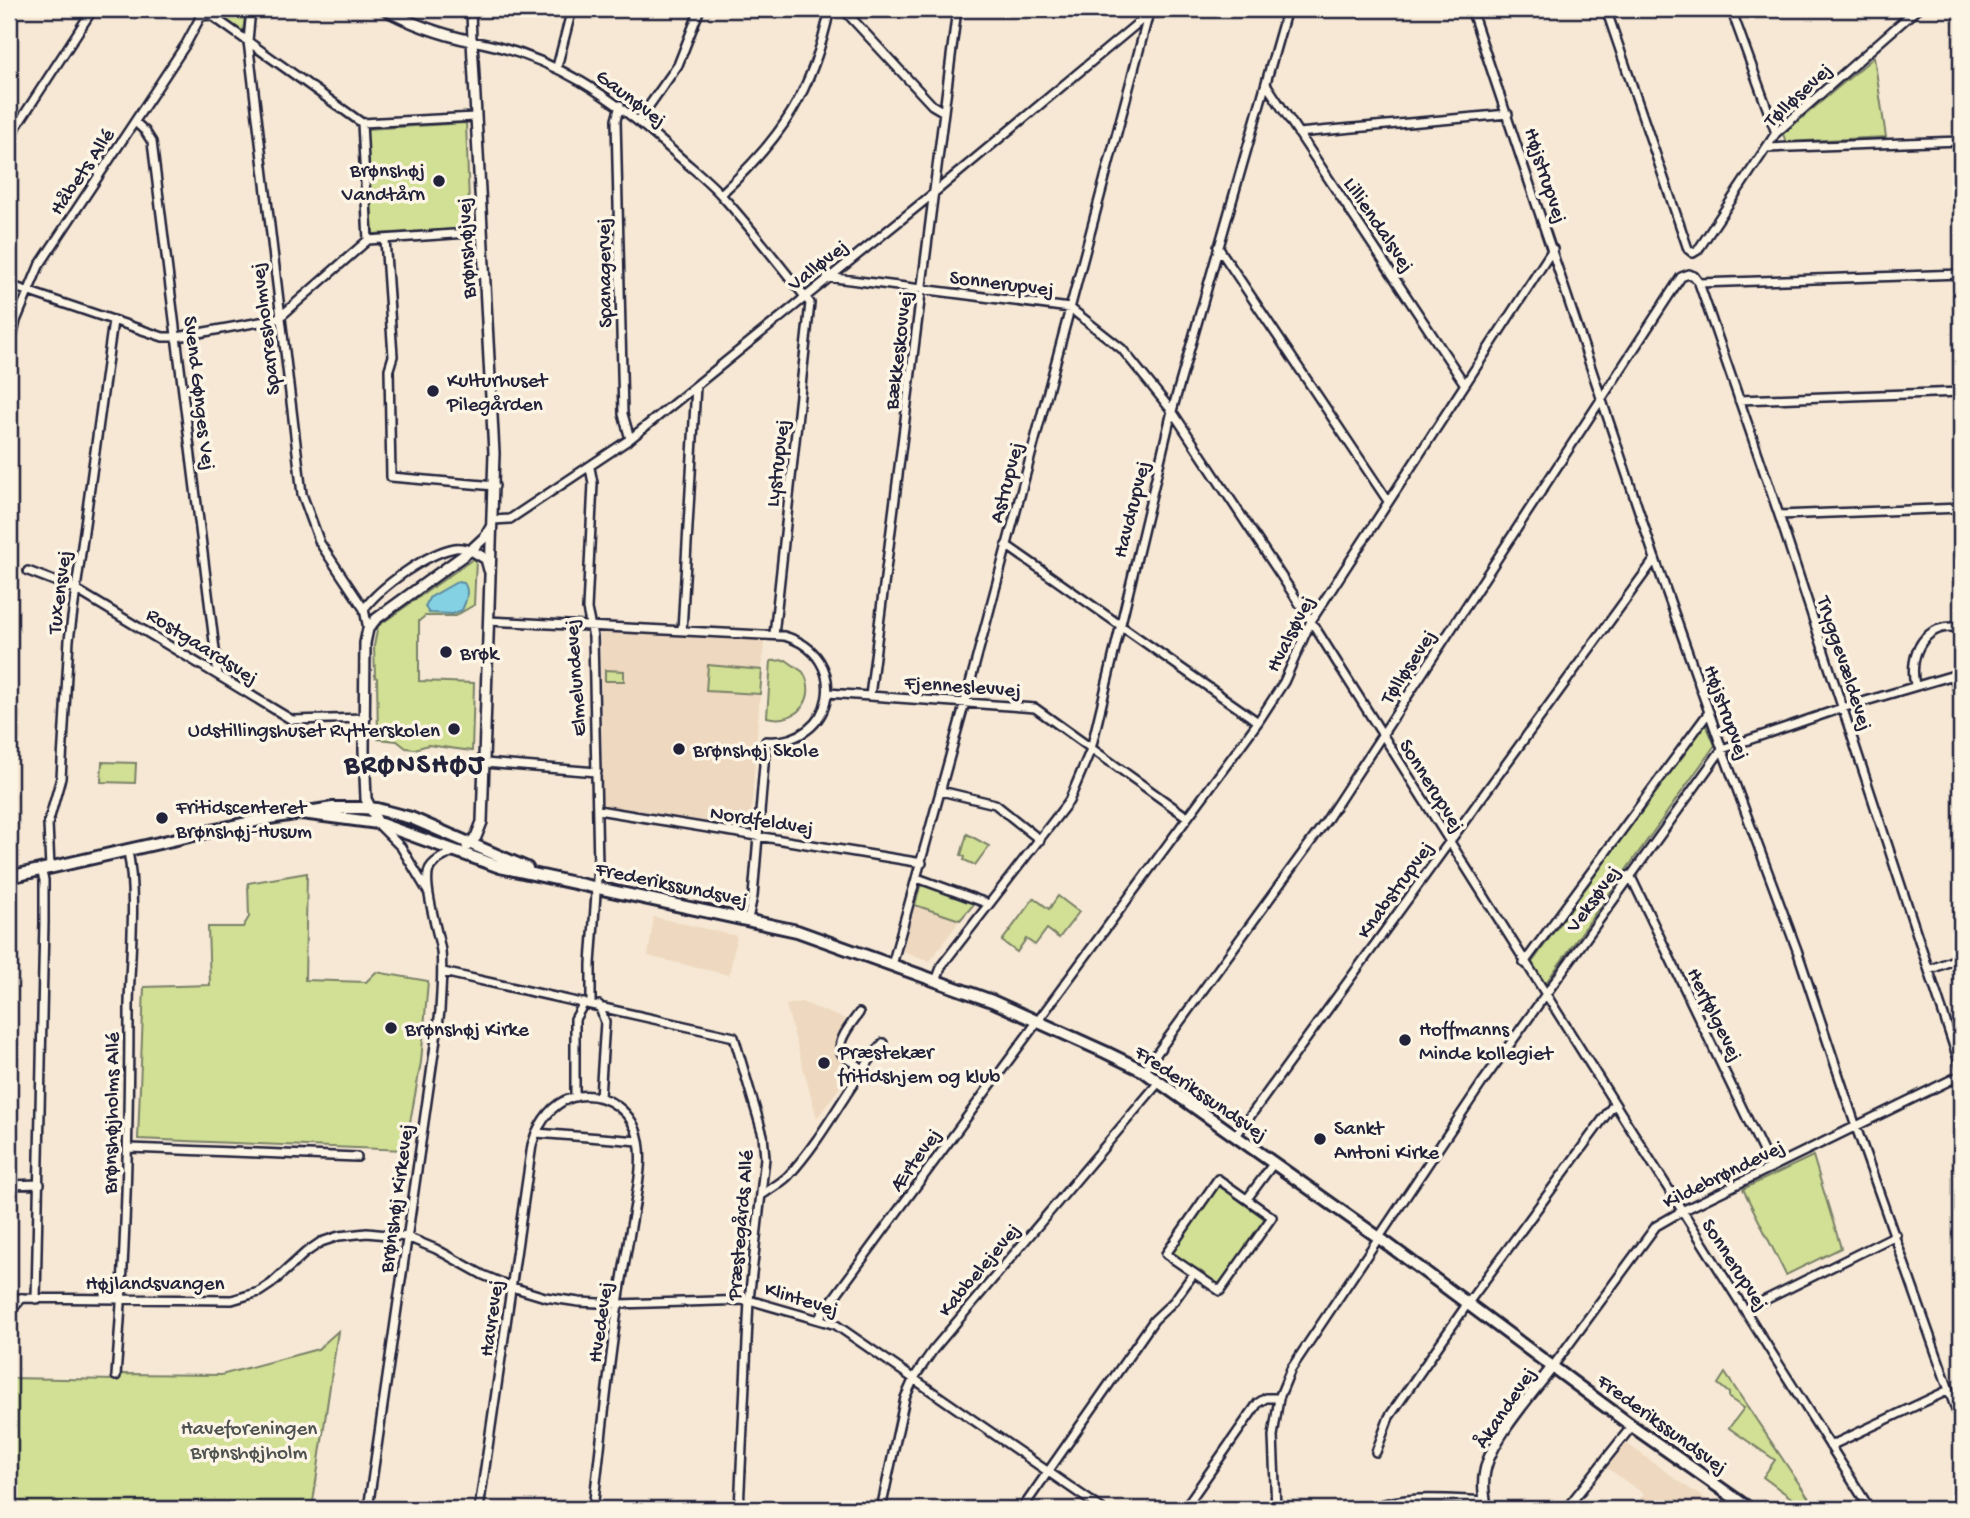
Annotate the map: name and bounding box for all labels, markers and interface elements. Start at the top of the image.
street label: Tølløsevej [1759,59,1839,135]
street label: Gaunøvej [590,65,670,134]
street label: Håbets Allé [46,124,123,221]
street label: Højstrupvej [1516,125,1571,227]
place label: Brønshøj Vandtårn [341,160,425,209]
marker: Brønshøj Vandtårn [431,173,447,189]
street label: Lilliendalsvej [1336,174,1418,278]
street label: Brønshøjvej [453,197,484,300]
street label: Spanagervej [593,218,620,328]
street label: Valløvej [783,235,854,299]
street label: Sparresholmvej [247,261,288,396]
street label: Sonnerupvej [948,267,1055,304]
street label: Bækkeskovvej [881,289,920,412]
street label: Svend Gønges Vej [176,315,219,472]
place label: Kulturhuset Pilegården [446,370,550,419]
marker: Kulturhuset Pilegården [425,383,441,399]
street label: Lystrupvej [762,418,797,509]
street label: Astrupvej [986,440,1031,526]
street label: Havdrupvej [1109,459,1158,561]
street label: Tuxensvej [44,549,79,636]
street label: Hvalsøvej [1262,592,1322,677]
street label: Tryggevældevej [1809,593,1876,735]
street label: Rostgaardsvej [141,604,262,692]
street label: Elmelundevej [561,618,594,737]
street label: Tølløsevej [1376,626,1443,711]
place label: Brøk [459,643,501,668]
marker: Brøk [438,644,454,660]
street label: Højstrupvej [1696,662,1753,764]
street label: Fjenneslevvej [902,672,1022,705]
place label: Udstillingshuset Rytterskolen [188,720,440,745]
marker: Udstillingshuset Rytterskolen [446,721,462,737]
street label: Sonnerupvej [1392,736,1469,838]
place label: Brønshøj Skole [692,740,820,765]
marker: Brønshøj Skole [671,741,687,757]
district label: BRØNSHØJ [344,750,486,783]
place label: Fritidscenteret Brønshøj-Husum [175,797,312,846]
street label: Nordfeldvej [708,802,815,843]
marker: Fritidscenteret Brønshøj-Husum [154,810,170,826]
street label: Knabstrupvej [1353,837,1441,945]
street label: Frederikssundsvej [592,858,750,915]
street label: Veksøvej [1562,862,1627,939]
street label: Herfølgevej [1679,965,1746,1067]
place label: Brønshøj Kirke [404,1019,530,1044]
place label: Hoffmanns Minde kollegiet [1419,1019,1555,1068]
marker: Brønshøj Kirke [383,1020,399,1036]
street label: Brønshøjholms Allé [100,1031,127,1195]
marker: Hoffmanns Minde kollegiet [1397,1032,1413,1048]
street label: Frederikssundsvej [1128,1041,1271,1149]
place label: Præstekær fritidshjem og klub [837,1042,1000,1091]
marker: Præstekær fritidshjem og klub [816,1055,832,1071]
place label: Sankt Antoni Kirke [1334,1118,1440,1167]
street label: Brønshøj Kirkevej [376,1122,421,1275]
street label: Ærtevej [886,1125,948,1198]
marker: Sankt Antoni Kirke [1312,1131,1328,1147]
street label: Kildebrøndevej [1659,1136,1790,1216]
street label: Præstegårds Allé [723,1148,762,1303]
street label: Sonnerupvej [1694,1215,1772,1317]
street label: Kabbelejevej [934,1219,1027,1323]
street label: Højlandsvangen [86,1273,224,1298]
street label: Havrevej [476,1278,511,1359]
street label: Klintevej [761,1278,841,1324]
street label: Hvedevej [584,1280,621,1365]
street label: Åkandevej [1469,1362,1543,1454]
street label: Frederikssundsvej [1590,1370,1731,1482]
park label: Haveforeningen Brønshøjholm [181,1418,317,1467]

